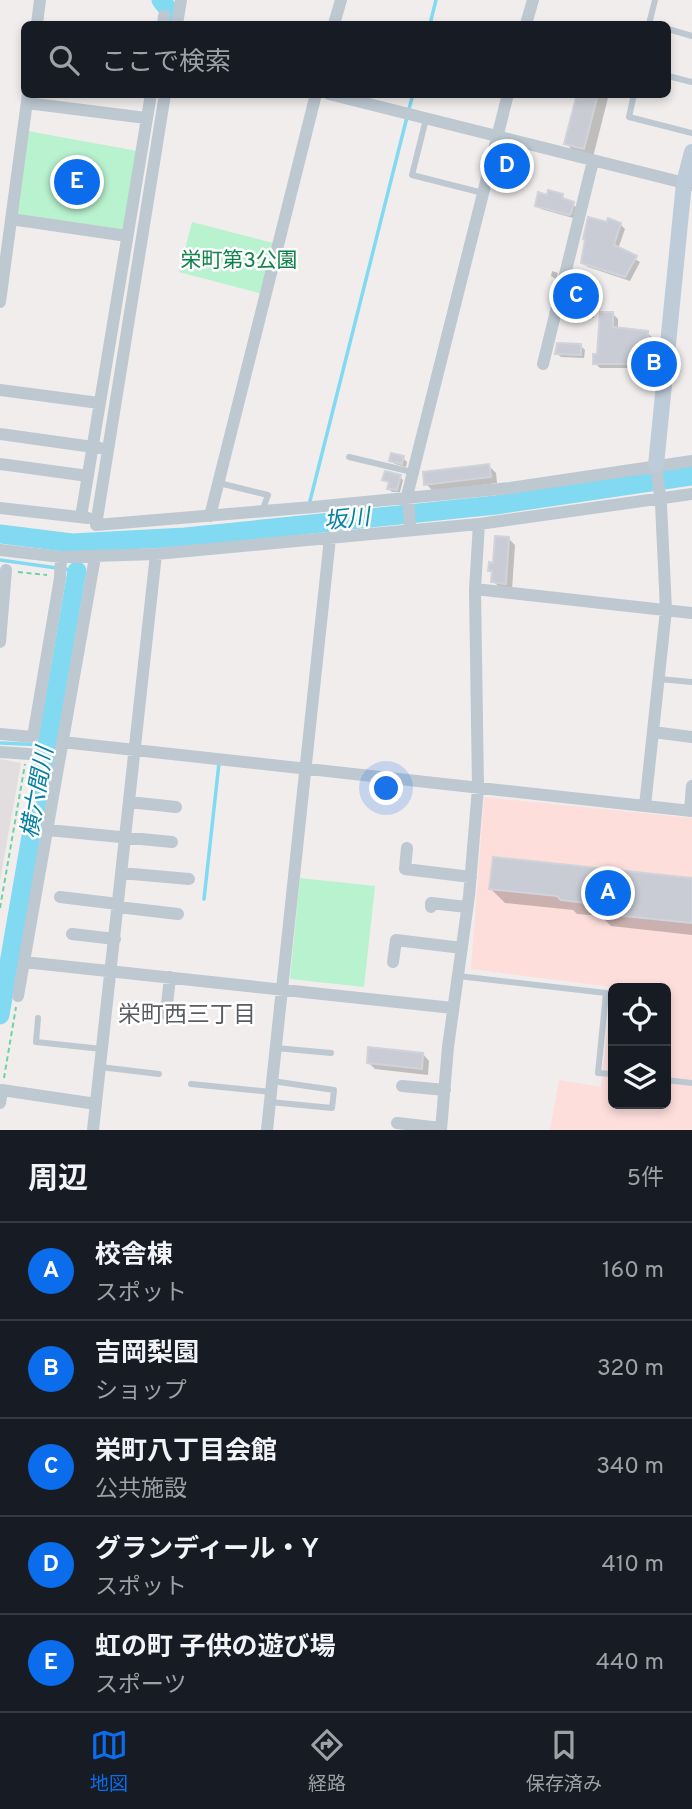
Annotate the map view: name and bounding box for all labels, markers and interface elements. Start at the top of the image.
search box [21,21,671,98]
icon: search [45,41,83,79]
text: ここで検索 [101,47,231,80]
pin: D [484,140,530,192]
pin: E [54,156,100,208]
park label: 栄町第3公園 [180,248,298,275]
pin: C [553,270,599,322]
pin: B [631,338,677,390]
water label: 坂川 [323,504,374,538]
water label: 横六間川 [17,742,62,841]
your location [369,771,403,805]
pin: A [585,867,631,919]
map controls [608,983,671,1109]
button: locate [608,983,671,1046]
district label: 栄町西三丁目 [118,1002,256,1031]
button: layers [608,1046,671,1109]
text: 周辺 [28,1162,88,1199]
text: 5件 [627,1165,664,1194]
text: 校舎棟 [95,1240,173,1273]
text: A [43,1257,59,1286]
text: 160 m [602,1257,664,1286]
text: スポット [95,1280,187,1309]
text: 吉岡梨園 [95,1338,199,1371]
text: B [43,1355,59,1384]
text: 320 m [597,1355,664,1384]
text: ショップ [95,1378,187,1407]
text: 栄町八丁目会館 [95,1436,277,1469]
text: C [44,1453,58,1482]
text: 340 m [596,1453,664,1482]
text: 公共施設 [95,1476,187,1505]
text: グランディール・Y [95,1534,319,1567]
text: D [43,1551,59,1580]
text: 410 m [601,1551,664,1580]
text: スポット [95,1574,187,1603]
text: 虹の町 子供の遊び場 [95,1632,336,1665]
text: E [44,1649,58,1678]
text: 440 m [596,1649,664,1678]
text: スポーツ [95,1672,187,1701]
tab: 地図 [90,1726,128,1797]
tab: 経路 [308,1726,346,1797]
tab: 保存済み [526,1726,602,1797]

